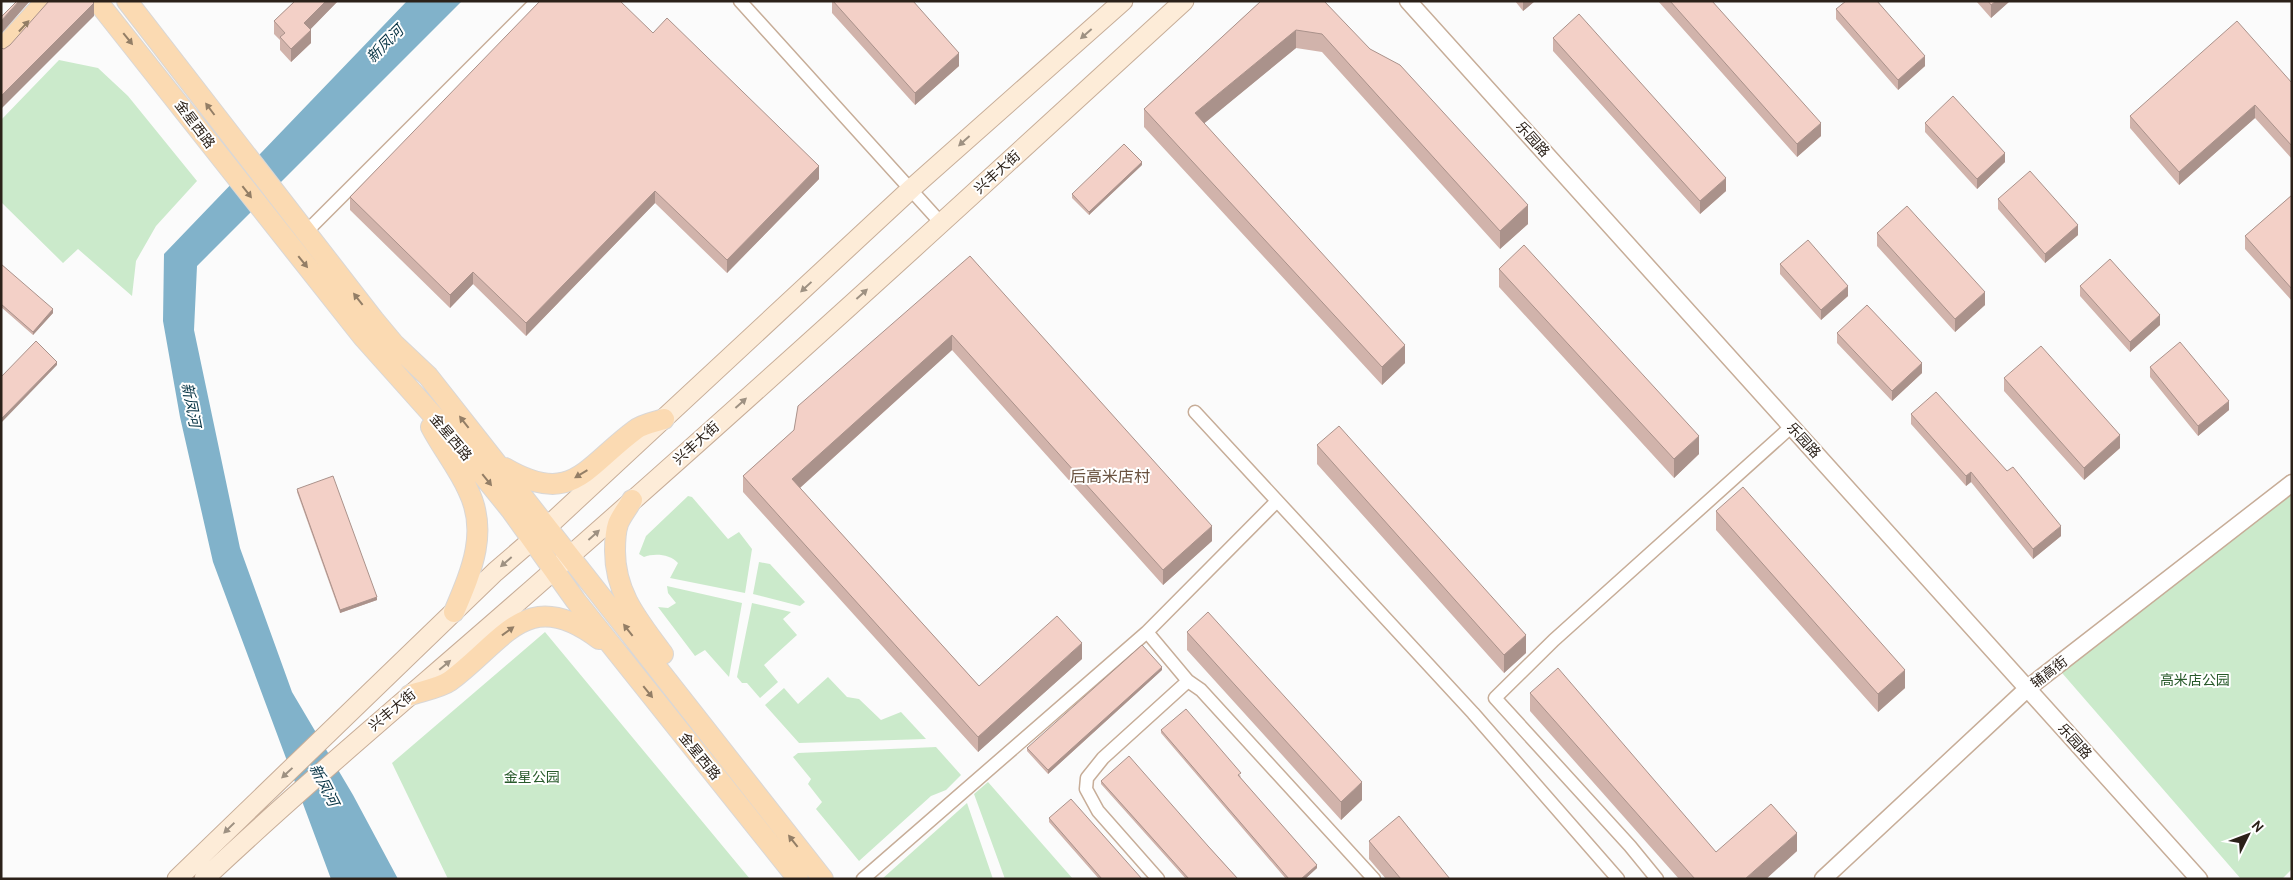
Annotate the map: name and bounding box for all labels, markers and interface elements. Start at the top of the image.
one-way arrow [18,20,30,32]
water label: 新凤河 [363,20,409,66]
one-way arrow [1080,28,1093,39]
one-way arrow [123,32,134,45]
street label: 金星西路 [171,96,219,152]
one-way arrow [204,103,215,116]
street label: 乐园路 [1512,117,1554,161]
one-way arrow [959,135,971,147]
street label: 兴丰大街 [970,147,1024,197]
one-way arrow [242,185,253,198]
one-way arrow [297,255,308,268]
one-way arrow [801,281,813,293]
one-way arrow [855,288,867,300]
one-way arrow [352,293,363,306]
water label: 新凤河 [178,381,205,432]
one-way arrow [735,397,748,408]
street label: 金星西路 [426,410,476,464]
one-way arrow [459,416,470,429]
street label: 兴丰大街 [669,418,723,468]
street label: 乐园路 [1783,418,1825,462]
district label: 后高米店村 [1070,467,1150,486]
one-way arrow [574,470,587,479]
one-way arrow [481,473,492,486]
one-way arrow [588,529,601,540]
one-way arrow [500,556,512,567]
one-way arrow [622,624,633,637]
one-way arrow [501,626,515,636]
street label: 辅高街 [2027,652,2071,692]
one-way arrow [439,659,452,670]
park label: 高米店公园 [2160,671,2230,689]
street label: 兴丰大街 [365,685,419,735]
one-way arrow [643,685,654,698]
street label: 乐园路 [2054,719,2096,763]
street label: 金星西路 [675,729,725,783]
water label: 新凤河 [306,761,344,812]
one-way arrow [282,767,294,779]
park label: 金星公园 [504,768,560,786]
north arrow [2223,810,2273,860]
text: N [2248,817,2268,836]
one-way arrow [223,822,235,834]
one-way arrow [787,834,798,847]

